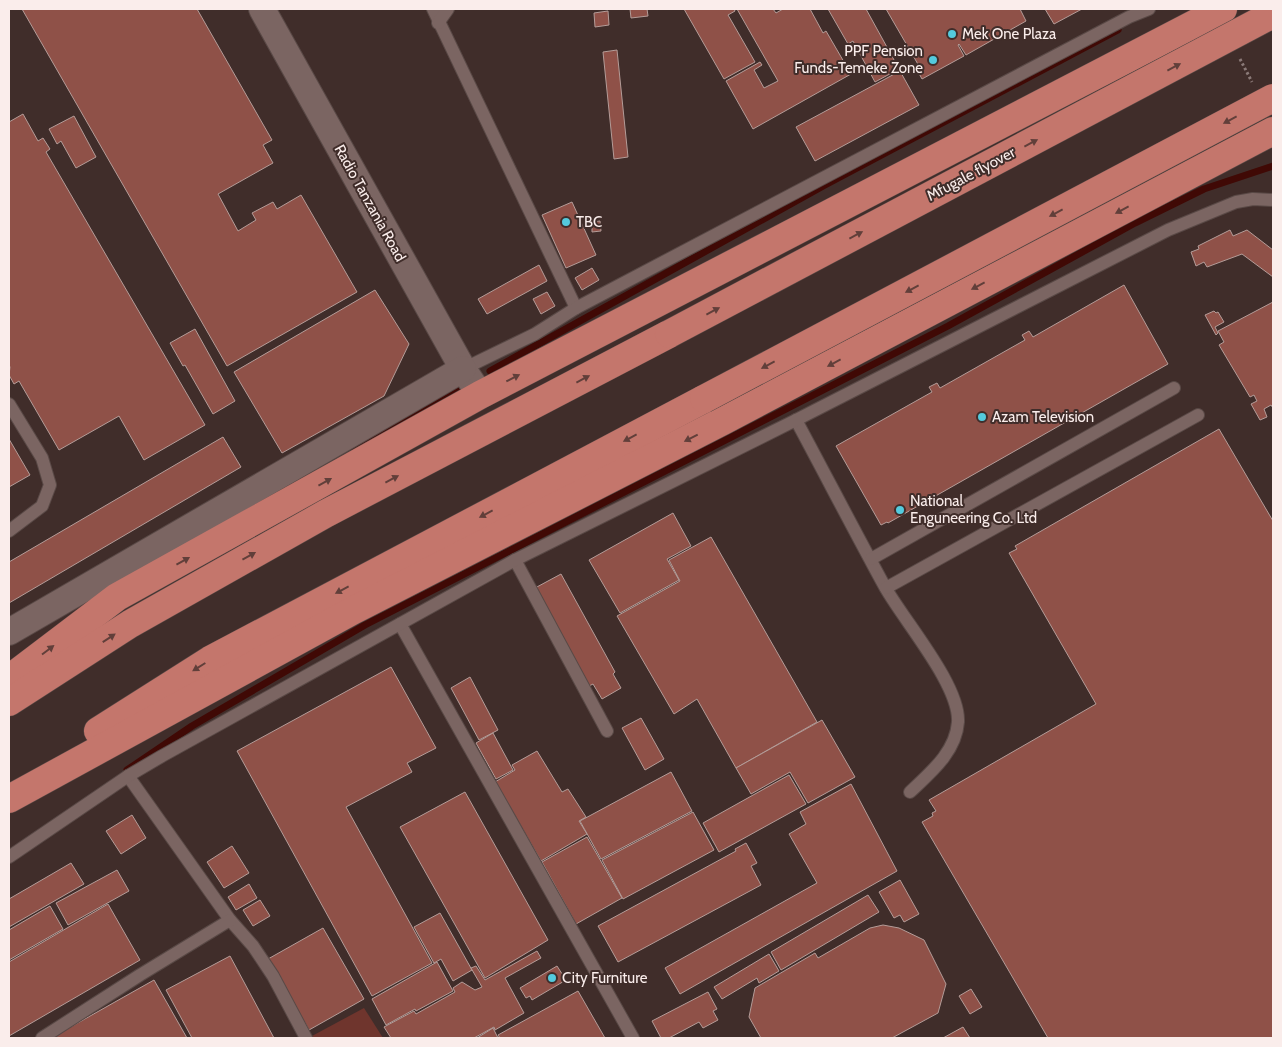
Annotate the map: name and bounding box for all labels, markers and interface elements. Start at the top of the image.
place label: Mek One Plaza [962,25,1057,43]
marker: Mek One Plaza [946,28,958,40]
place label: PPF Pension Funds-Temeke Zone [794,42,923,77]
marker: PPF Pension Funds-Temeke Zone [927,54,939,66]
one-way arrow [1167,63,1182,71]
one-way arrow [1223,116,1237,125]
one-way arrow [1024,139,1038,147]
street label: Radio Tanzania Road [330,141,410,265]
street label: Mfugale flyover [924,143,1019,205]
one-way arrow [1114,206,1129,214]
one-way arrow [1048,209,1063,217]
place label: TBC [576,213,602,231]
marker: TBC [560,216,572,228]
one-way arrow [849,231,863,239]
one-way arrow [971,282,985,291]
one-way arrow [905,285,919,293]
one-way arrow [705,307,720,315]
one-way arrow [828,358,841,367]
one-way arrow [761,361,776,369]
one-way arrow [506,374,521,382]
one-way arrow [575,375,590,383]
place label: Azam Television [992,408,1094,426]
marker: Azam Television [976,411,988,423]
one-way arrow [623,434,637,442]
one-way arrow [683,434,698,442]
one-way arrow [385,475,399,483]
one-way arrow [318,477,332,486]
place label: National Enguneering Co. Ltd [910,492,1037,527]
marker: National Enguneering Co. Ltd [894,504,906,516]
one-way arrow [479,510,493,518]
one-way arrow [243,552,256,561]
one-way arrow [176,556,190,565]
one-way arrow [335,586,350,594]
one-way arrow [102,633,115,642]
one-way arrow [41,644,54,655]
one-way arrow [193,662,206,671]
place label: City Furniture [562,969,648,987]
marker: City Furniture [546,972,558,984]

